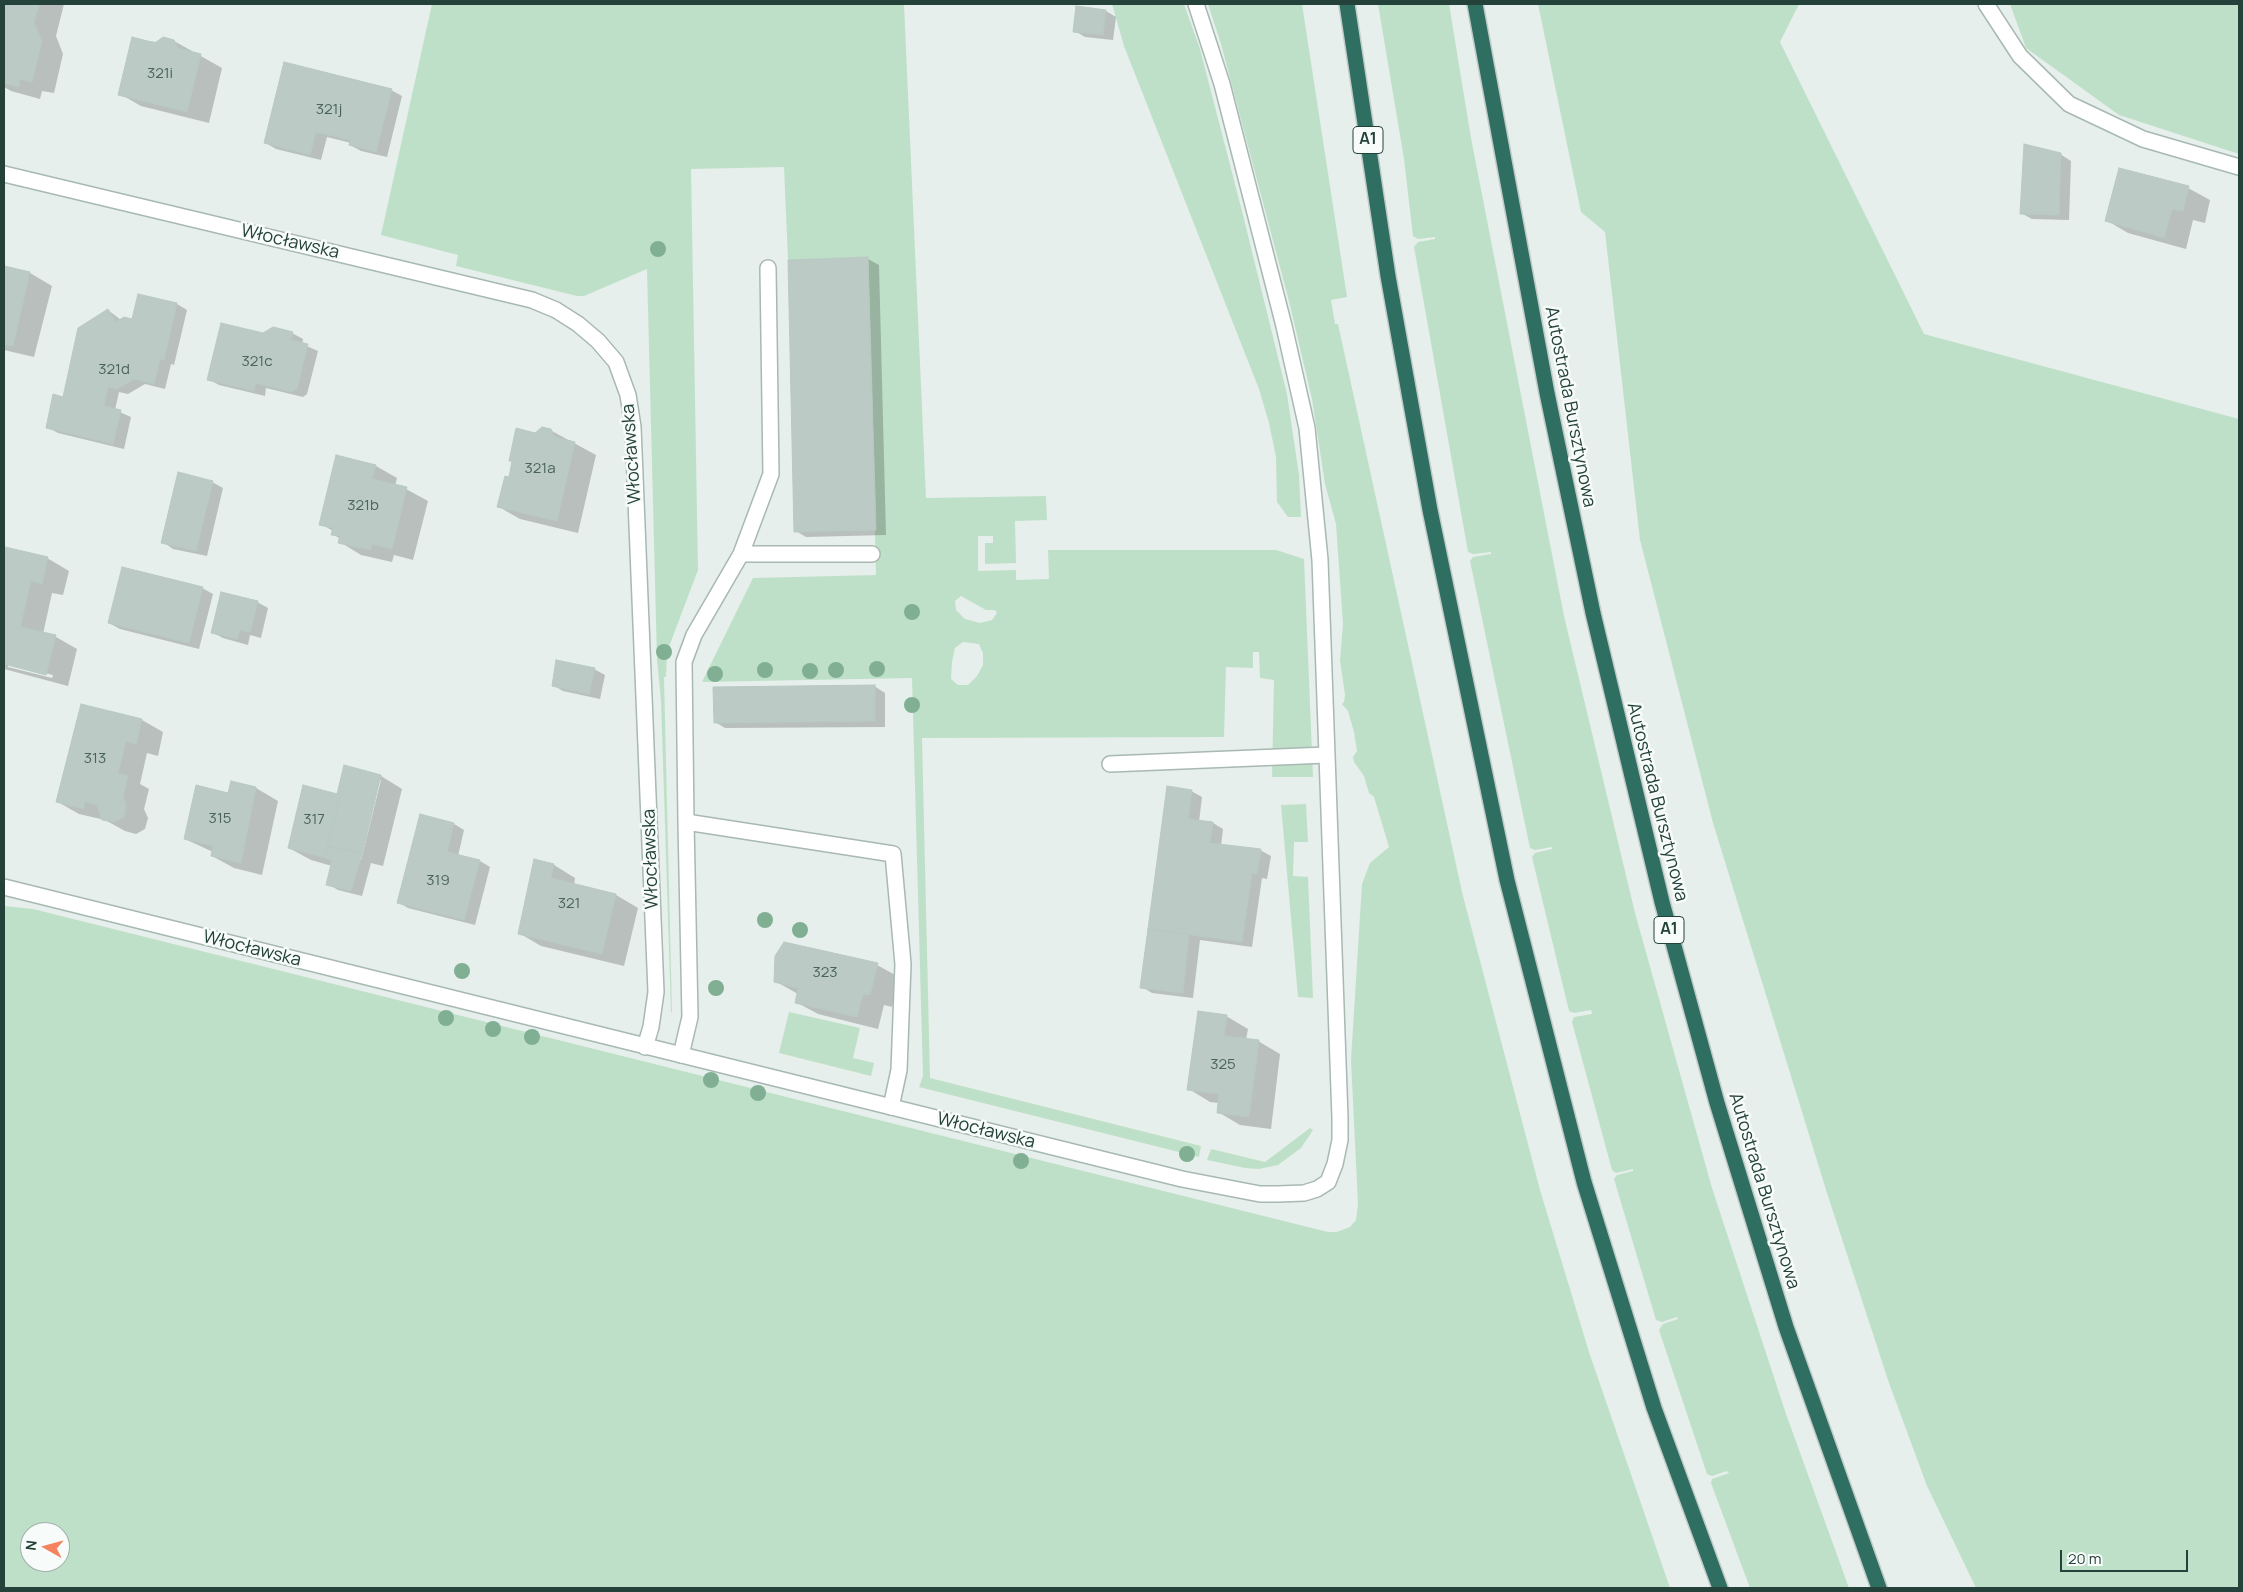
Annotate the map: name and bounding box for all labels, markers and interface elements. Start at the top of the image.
house number: 321i [147,65,173,83]
house number: 321j [316,101,342,119]
road number: A1 [1353,126,1383,154]
street label: Włocławska [239,220,341,264]
street label: Autostrada Bursztynowa [1540,305,1600,509]
house number: 321c [242,353,272,371]
house number: 321d [98,361,130,379]
street label: Włocławska [618,403,646,505]
house number: 321a [524,460,556,478]
house number: 321b [347,497,379,515]
street label: Autostrada Bursztynowa [1622,700,1692,904]
house number: 313 [84,750,106,768]
street label: Włocławska [638,808,664,910]
house number: 315 [209,810,231,828]
house number: 317 [303,811,325,829]
house number: 319 [426,872,450,890]
house number: 321 [558,895,580,913]
road number: A1 [1654,916,1684,944]
street label: Włocławska [201,926,303,972]
house number: 323 [812,964,838,982]
house number: 325 [1210,1056,1236,1074]
street label: Autostrada Bursztynowa [1724,1090,1804,1292]
street label: Włocławska [935,1108,1037,1154]
north arrow [20,1522,70,1572]
text: N [21,1539,41,1551]
scale bar [2063,1540,2190,1572]
text: 20 m [2068,1548,2101,1569]

